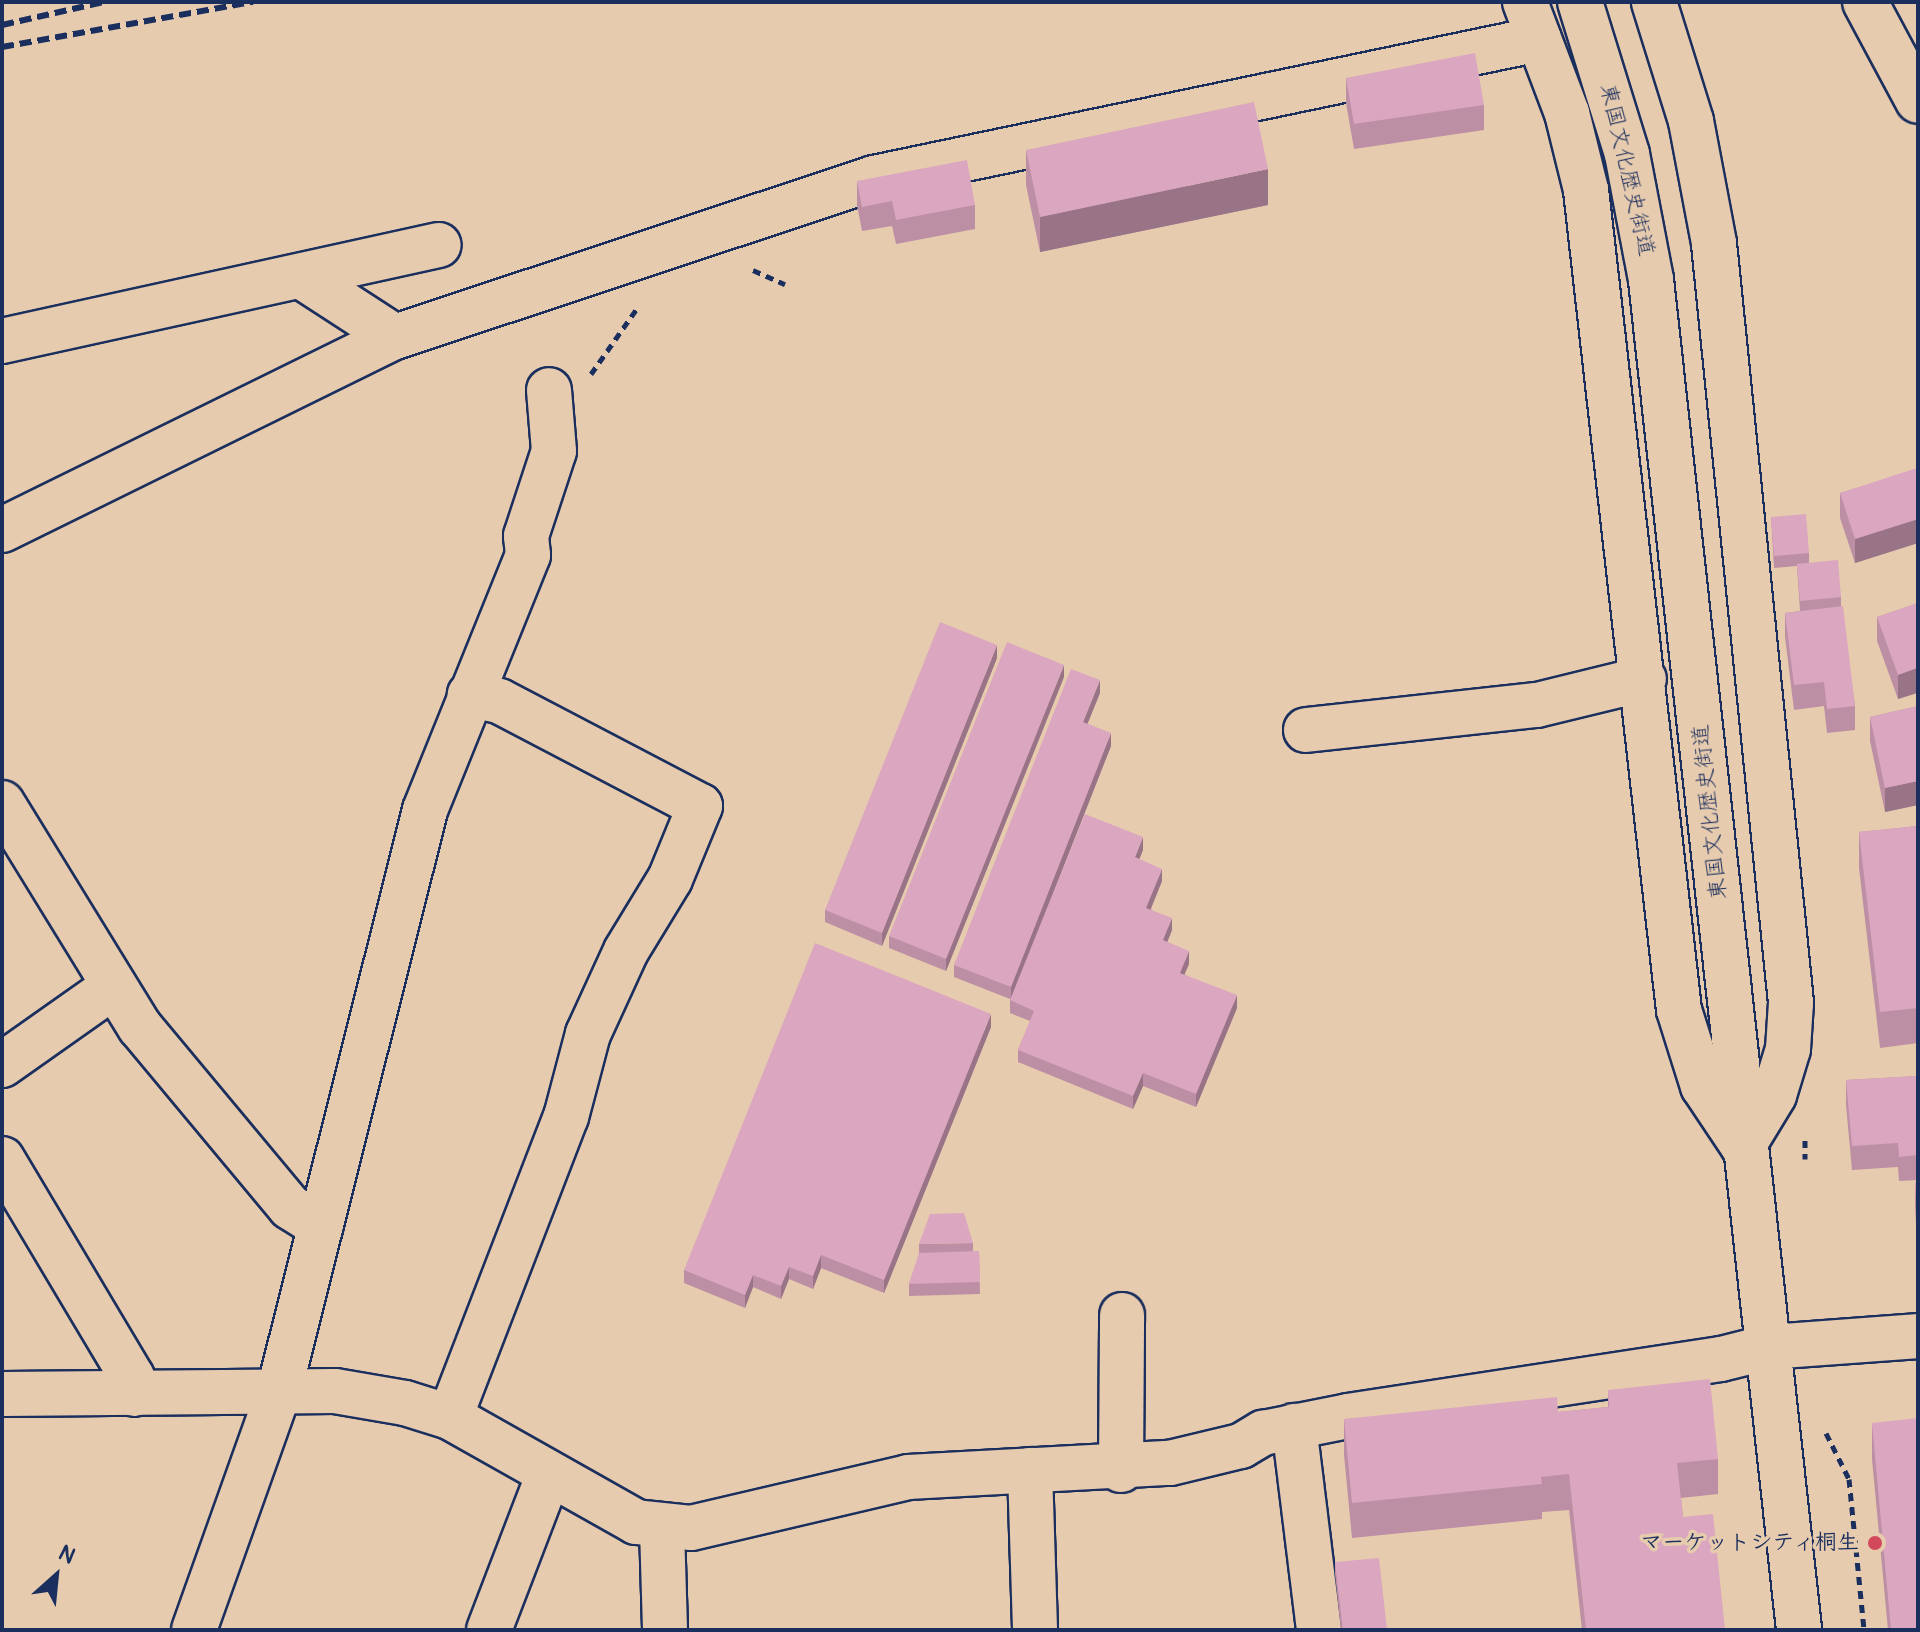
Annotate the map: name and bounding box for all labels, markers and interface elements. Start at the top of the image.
street label: 東国文化歴史街道 [1594,81,1660,259]
street label: 東国文化歴史街道 [1688,723,1732,901]
place label: マーケットシティ桐生 [1639,1530,1859,1556]
marker: マーケットシティ桐生 [1866,1534,1884,1552]
north arrow [16,1536,96,1616]
text: N [54,1539,80,1570]

